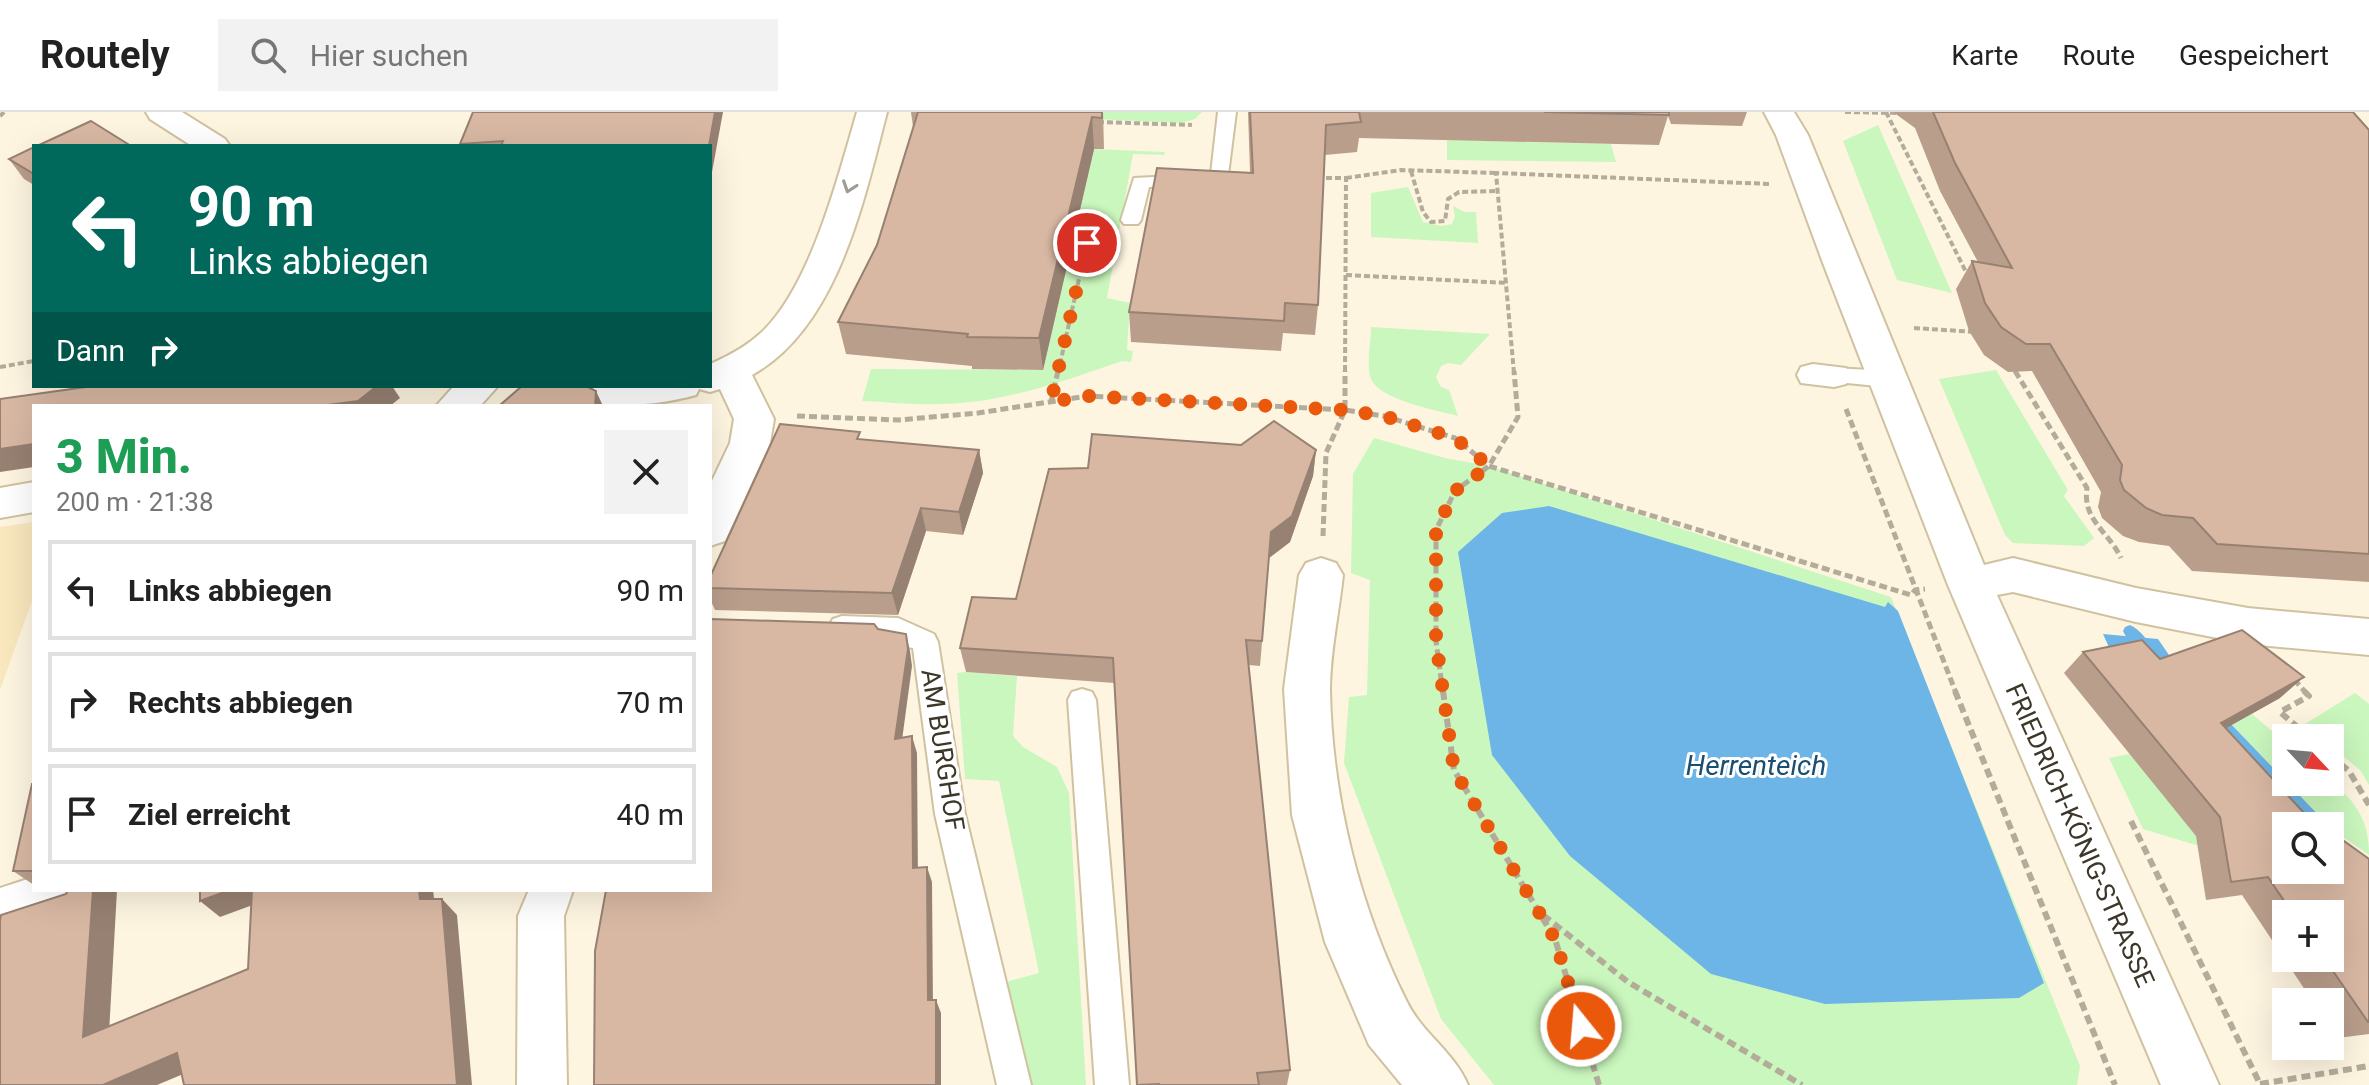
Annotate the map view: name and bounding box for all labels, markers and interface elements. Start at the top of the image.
search box [218,19,778,91]
text: Routely [40,33,170,77]
icon: search [246,33,290,77]
text: Hier suchen [310,38,469,73]
text: Karte [1951,39,2018,72]
text: Route [2062,39,2135,72]
text: Gespeichert [2179,39,2329,72]
text: 90 m [188,174,315,240]
icon: left [56,176,160,280]
one-way arrow [843,179,859,193]
pin [1053,209,1121,277]
icon: arrive [1065,221,1109,265]
text: Links abbiegen [188,241,429,283]
icon: right [141,328,185,372]
text: Dann [56,333,125,368]
text: 3 Min. [56,428,192,485]
button: close [604,430,688,514]
text: 200 m · 21:38 [56,487,214,517]
icon: left [60,568,104,612]
text: Links abbiegen [128,573,332,608]
text: 90 m [617,573,684,608]
street label: AM BURGHOF [915,667,971,833]
street label: FRIEDRICH-KÖNIG-STRASSE [1999,679,2161,991]
icon: right [60,680,104,724]
text: Rechts abbiegen [128,685,353,720]
text: 70 m [617,685,684,720]
north arrow [2272,724,2344,796]
map controls [2272,724,2344,1060]
water label: Herrenteich [1686,749,1826,782]
icon: arrive [60,792,104,836]
text: Ziel erreicht [128,797,290,832]
text: 40 m [617,797,684,832]
button: search [2272,812,2344,884]
button: + [2272,900,2344,972]
position arrow [1539,984,1623,1068]
button: − [2272,988,2344,1060]

